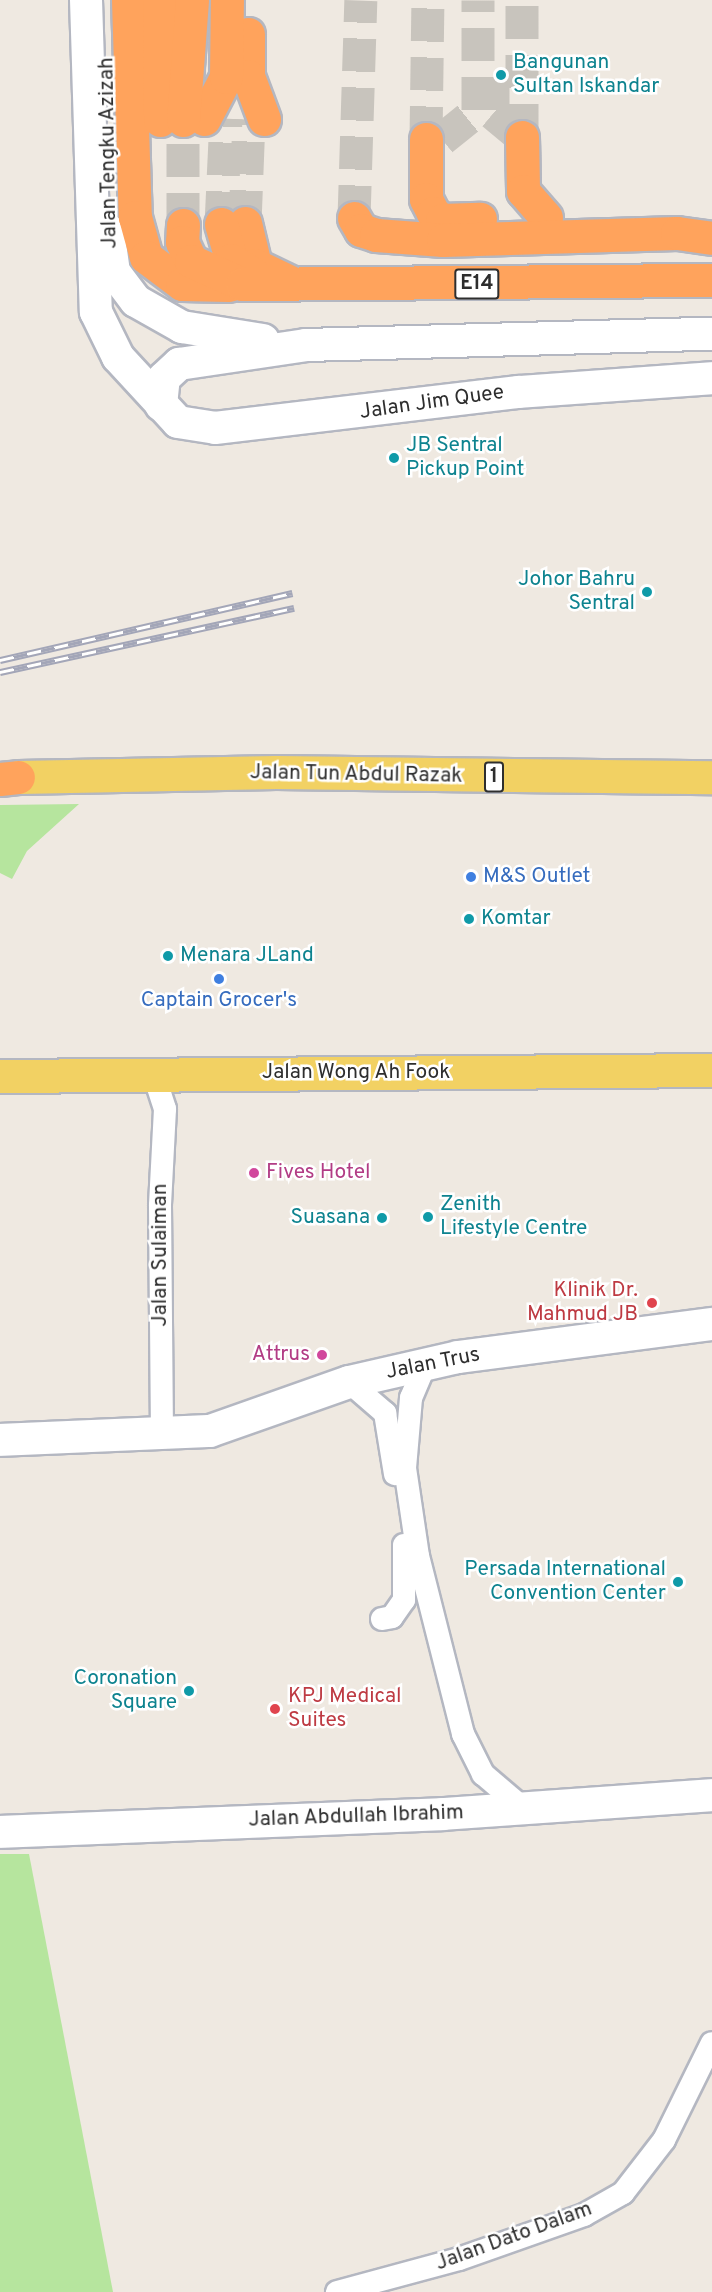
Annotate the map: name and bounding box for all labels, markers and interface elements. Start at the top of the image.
place label: Bangunan Sultan Iskandar [513,50,659,100]
street label: Jalan Tengku Azizah [95,56,123,250]
marker: Bangunan Sultan Iskandar [494,68,508,82]
road number: E14 [453,267,501,301]
street label: Jalan Jim Quee [358,380,506,426]
place label: JB Sentral Pickup Point [406,433,524,483]
marker: JB Sentral Pickup Point [387,451,401,465]
place label: Johor Bahru Sentral [518,567,635,617]
marker: Johor Bahru Sentral [640,585,654,599]
road number: 1 [484,760,504,794]
street label: Jalan Tun Abdul Razak [249,761,463,789]
place label: M&S Outlet [483,864,590,890]
marker: M&S Outlet [464,870,478,884]
place label: Komtar [481,906,551,932]
marker: Komtar [462,912,476,926]
place label: Menara JLand [180,943,314,969]
marker: Menara JLand [161,949,175,963]
marker: Captain Grocer's [212,972,226,986]
place label: Captain Grocer's [141,988,297,1014]
street label: Jalan Wong Ah Fook [261,1060,451,1086]
place label: Fives Hotel [266,1160,370,1186]
marker: Fives Hotel [247,1166,261,1180]
street label: Jalan Sulaiman [148,1183,174,1327]
place label: Zenith Lifestyle Centre [440,1192,587,1242]
place label: Suasana [290,1205,370,1231]
marker: Zenith Lifestyle Centre [421,1210,435,1224]
marker: Suasana [375,1211,389,1225]
place label: Klinik Dr. Mahmud JB [527,1278,638,1328]
marker: Klinik Dr. Mahmud JB [643,1294,661,1312]
place label: Attrus [252,1342,310,1368]
street label: Jalan Trus [383,1342,483,1386]
marker: Attrus [315,1348,329,1362]
place label: Persada International Convention Center [464,1557,666,1607]
marker: Persada International Convention Center [671,1575,685,1589]
place label: Coronation Square [73,1666,177,1716]
marker: Coronation Square [182,1684,196,1698]
place label: KPJ Medical Suites [288,1684,401,1734]
marker: KPJ Medical Suites [266,1700,284,1718]
street label: Jalan Abdullah Ibrahim [247,1801,465,1833]
street label: Jalan Dato Dalam [432,2197,596,2277]

